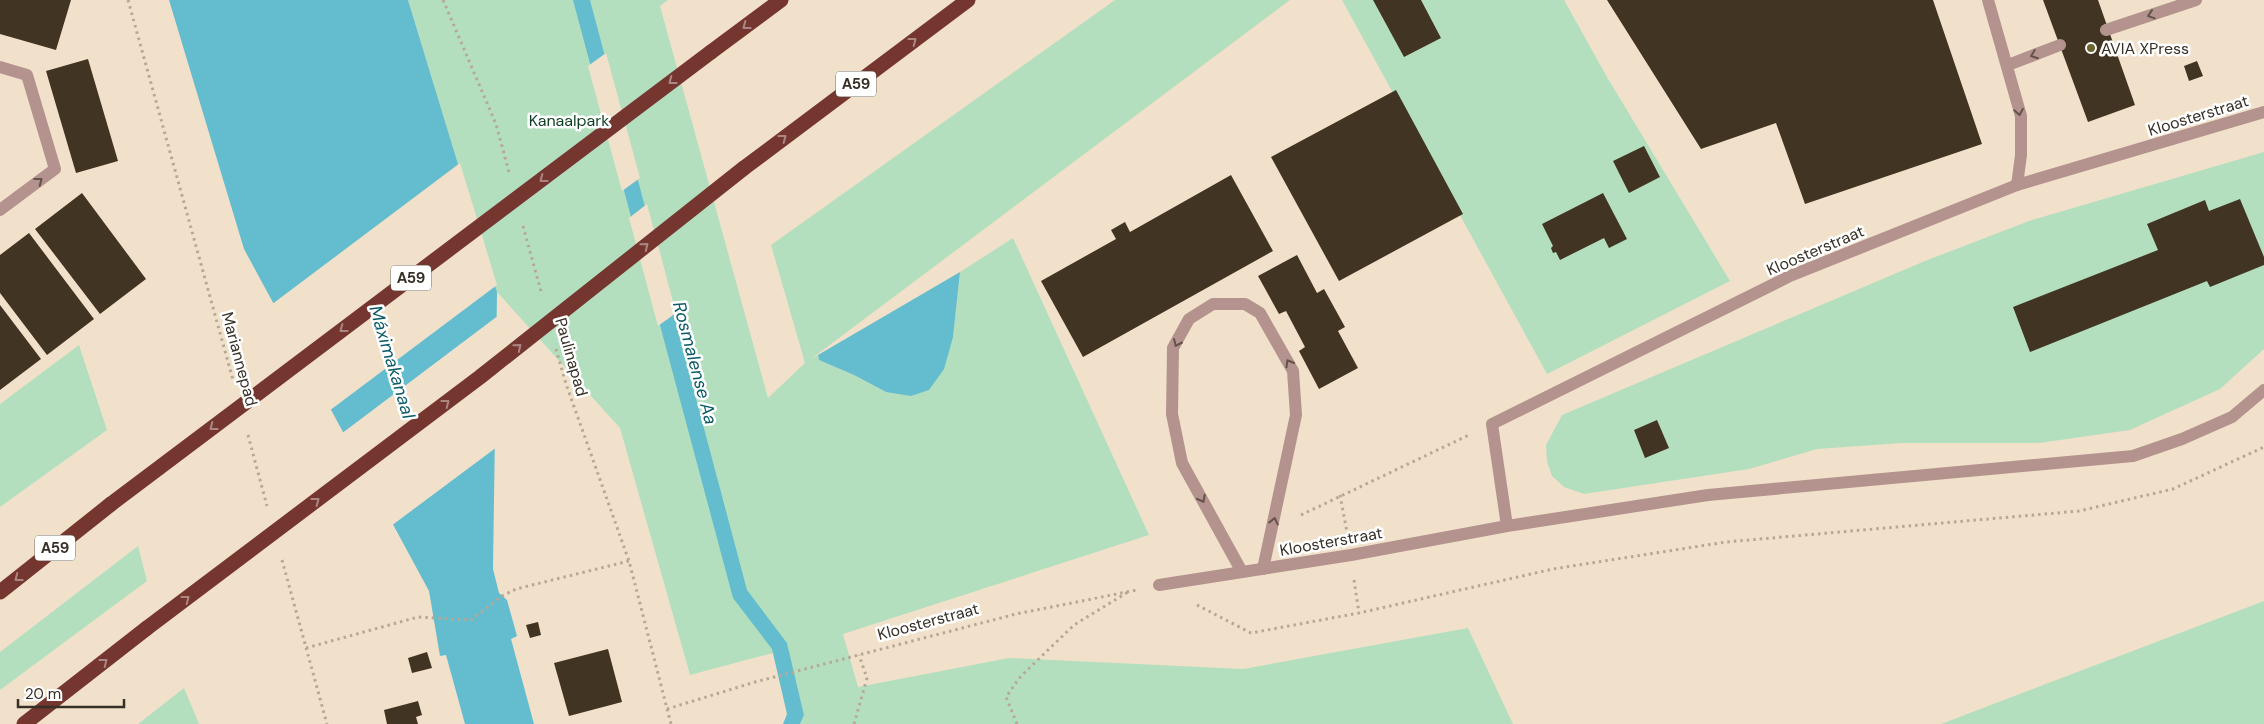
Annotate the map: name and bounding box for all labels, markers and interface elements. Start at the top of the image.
one-way arrow [2148,9,2156,19]
one-way arrow [742,20,752,29]
one-way arrow [907,38,917,47]
place label: AVIA XPress [2101,38,2189,59]
marker: AVIA XPress [2085,42,2097,54]
one-way arrow [2030,49,2039,59]
road number: A59 [836,72,876,96]
one-way arrow [668,75,678,84]
street label: Kloosterstraat [2145,90,2251,141]
one-way arrow [2014,108,2024,117]
park label: Kanaalpark [529,110,609,131]
one-way arrow [777,136,786,144]
one-way arrow [539,173,549,182]
one-way arrow [33,178,43,187]
street label: Kloosterstraat [1763,220,1867,280]
one-way arrow [639,243,649,252]
road number: A59 [391,266,431,290]
water label: Rosmalense Aa [667,299,723,427]
water label: Máximakanaal [363,302,421,422]
street label: Mariannepad [217,310,262,409]
street label: Paulinapad [550,315,593,399]
one-way arrow [340,324,349,332]
one-way arrow [1173,338,1183,347]
one-way arrow [512,345,521,353]
one-way arrow [1285,359,1295,368]
one-way arrow [440,401,449,409]
one-way arrow [210,422,219,430]
one-way arrow [1196,494,1206,503]
one-way arrow [310,498,320,507]
one-way arrow [1268,517,1278,526]
street label: Kloosterstraat [1278,522,1384,561]
road number: A59 [35,536,75,560]
one-way arrow [14,572,24,581]
one-way arrow [180,596,190,605]
street label: Kloosterstraat [875,598,981,645]
one-way arrow [98,659,107,667]
scale bar [18,676,124,708]
text: 20 m [25,684,61,704]

